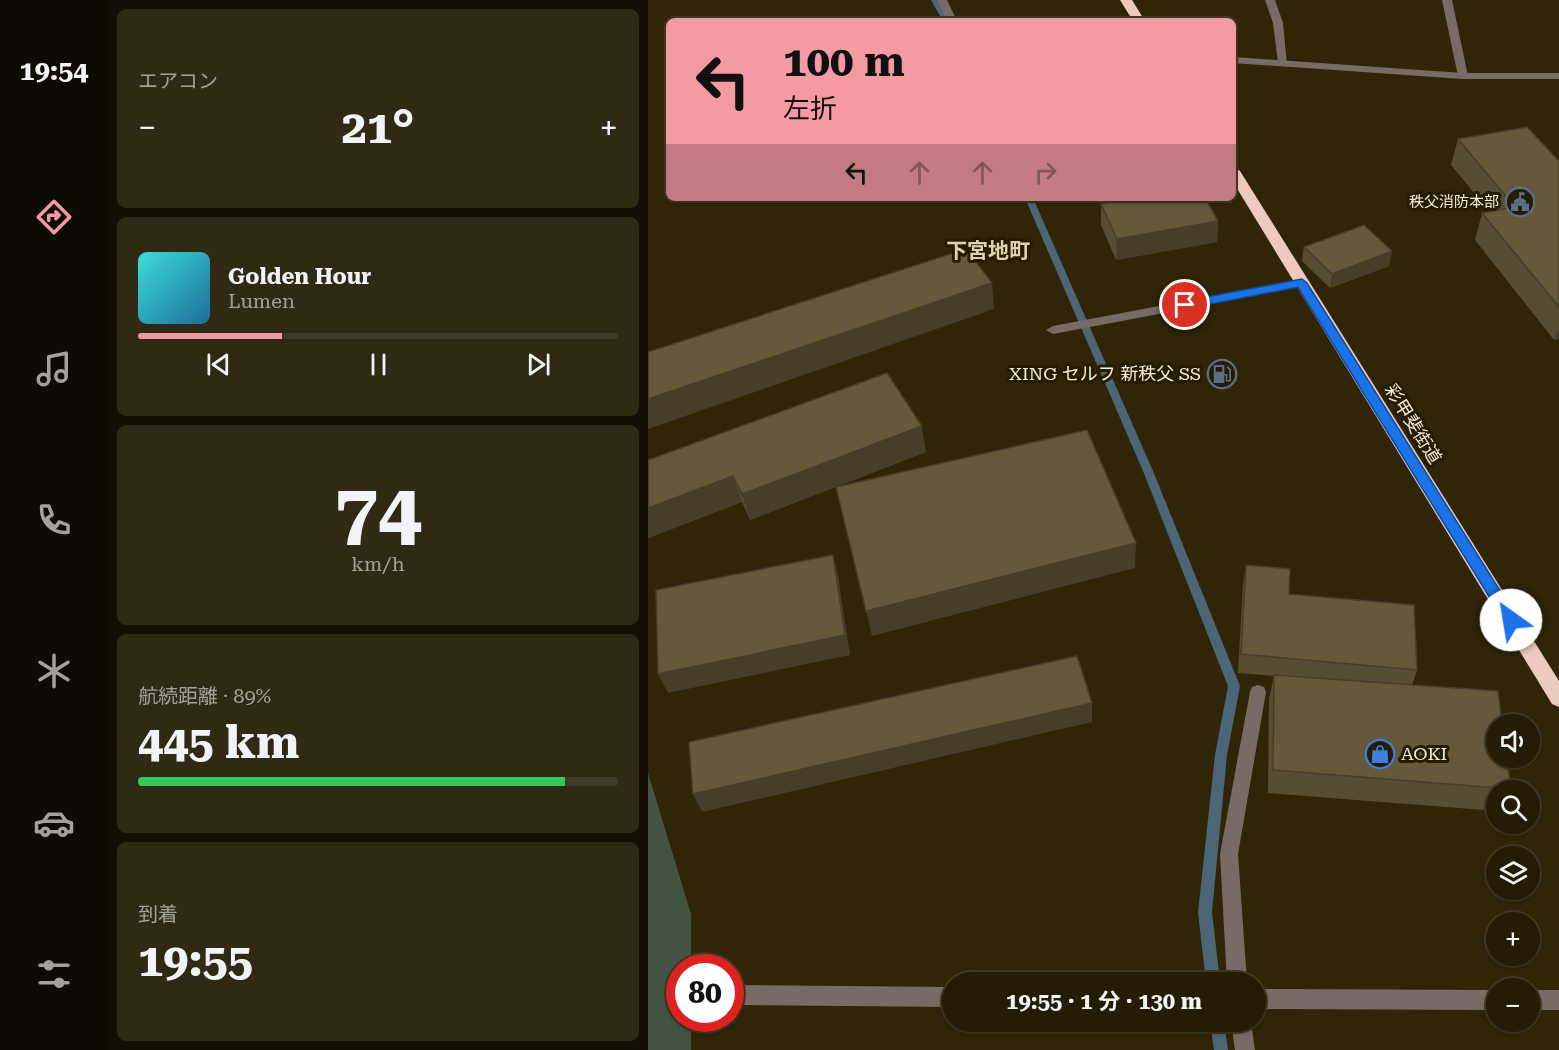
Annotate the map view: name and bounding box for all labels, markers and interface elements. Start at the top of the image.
text: 100 m [783,37,905,86]
icon: left [684,42,762,120]
text: 19:54 [20,55,88,87]
text: エアコン [138,69,218,93]
text: 左折 [783,93,837,125]
text: 21° [342,101,414,154]
text: − [138,108,156,147]
text: + [600,108,618,147]
icon: left [840,156,873,189]
icon: ahead [903,156,936,189]
icon: ahead [966,156,999,189]
icon: right [1029,156,1062,189]
public building icon: 秩父消防本部 [1504,186,1536,218]
place label: 秩父消防本部 [1409,193,1499,211]
icon: directions [33,196,75,238]
district label: 下宮地町 [946,239,1030,263]
text: Golden Hour [228,264,371,289]
pin [1159,279,1210,330]
icon: arrive [1168,288,1201,321]
text: Lumen [228,289,295,313]
icon: music [33,348,75,390]
icon: previous [202,348,235,381]
icon: pause [362,348,395,381]
icon: next [522,348,555,381]
fuel station icon: XING セルフ 新秩父 SS [1206,358,1238,390]
place label: XING セルフ 新秩父 SS [1009,363,1201,384]
street label: 彩甲斐街道 [1381,380,1446,467]
text: 74 [334,467,422,558]
icon: phone [33,499,75,541]
text: km/h [351,552,405,576]
position arrow [1479,588,1543,652]
icon: climate [33,650,75,692]
text: 航続距離 · 89% [138,684,271,708]
map controls [1486,714,1540,1032]
button: sound [1486,714,1540,768]
text: 445 km [138,716,299,769]
shop icon: AOKI [1364,738,1396,770]
place label: AOKI [1401,743,1447,764]
button: search [1486,780,1540,834]
icon: car [33,802,75,844]
button: layers [1486,846,1540,900]
text: 到着 [138,902,178,926]
button: + [1486,912,1540,966]
text: 19:55 [138,934,253,987]
icon: filters [33,953,75,995]
speed limit sign: 80 [666,954,744,1032]
button: − [1486,978,1540,1032]
text: 19:55 · 1 分 · 130 m [1006,989,1202,1014]

